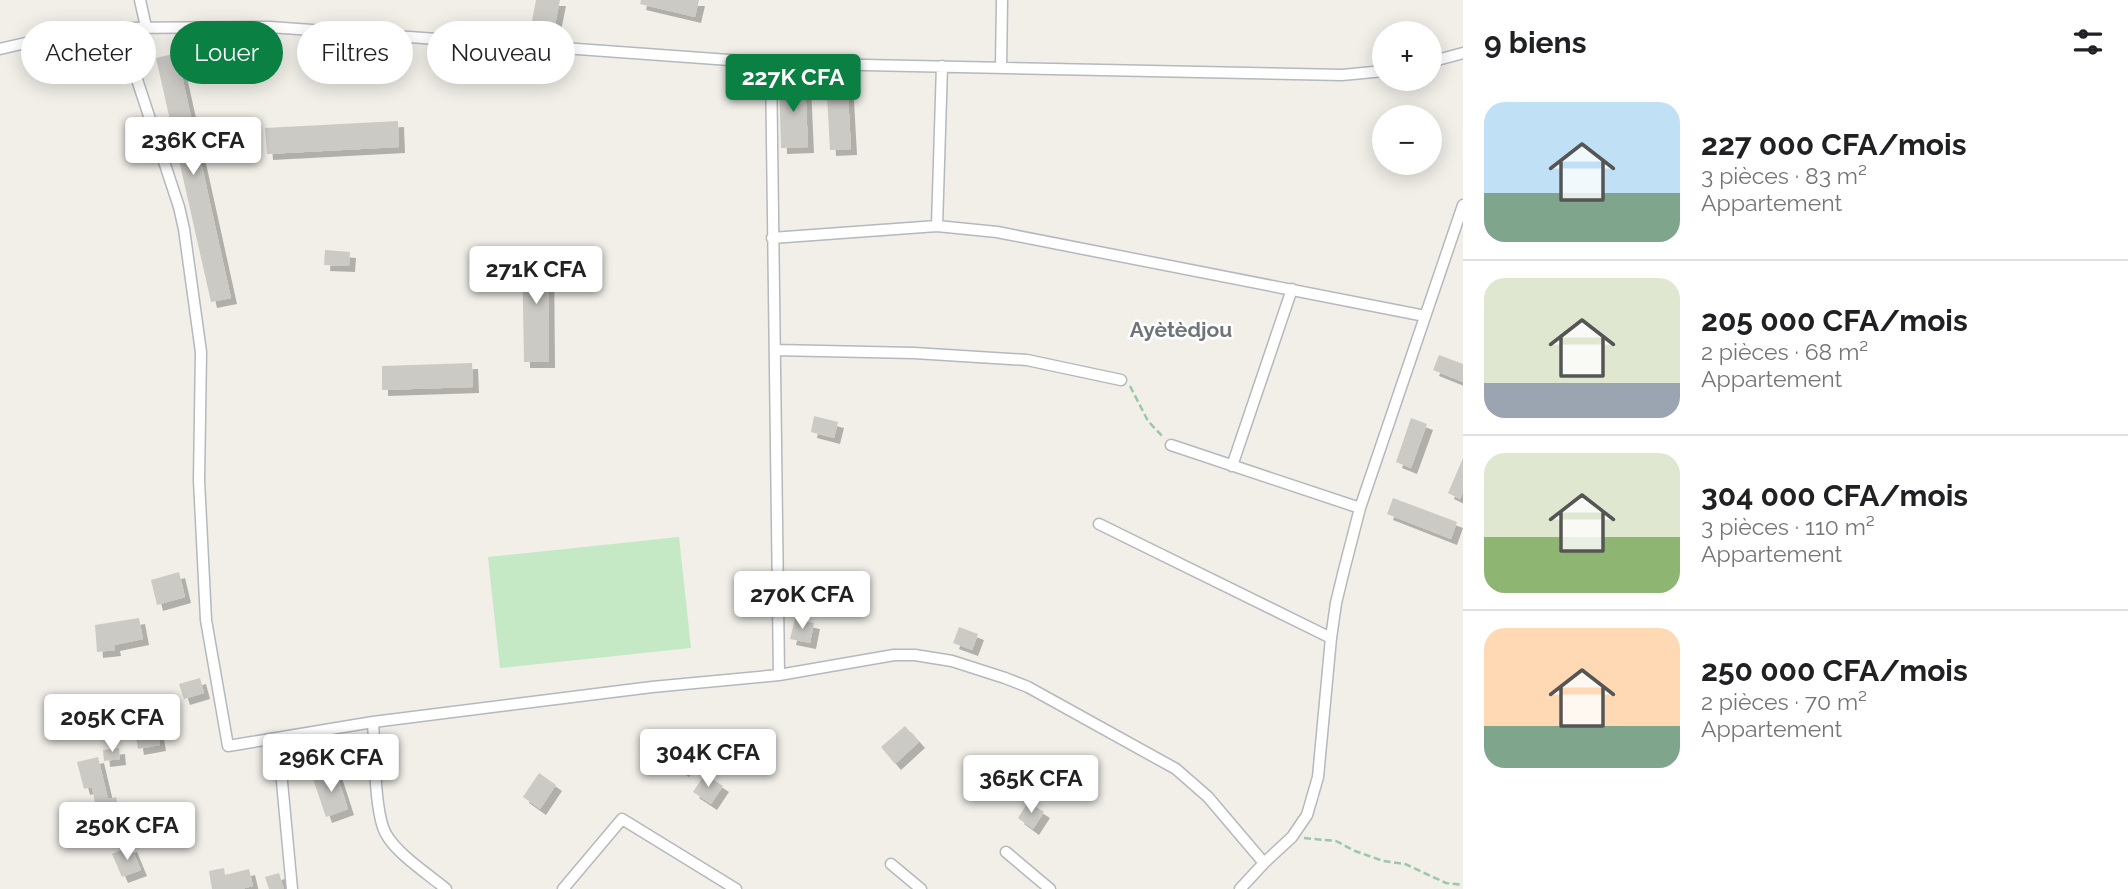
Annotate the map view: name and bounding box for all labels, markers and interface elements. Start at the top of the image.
chip: Acheter [21,21,156,84]
chip: Louer [170,21,283,84]
chip: Filtres [297,21,413,84]
chip: Nouveau [427,21,575,84]
map controls [1372,21,1442,175]
button: + [1372,21,1442,91]
icon: filters [2069,23,2107,61]
text: 9 biens [1484,25,1586,60]
pin: 227K CFA [721,54,865,114]
text: 227K CFA [742,63,844,90]
button: − [1372,105,1442,175]
pin: 236K CFA [121,118,265,177]
text: 236K CFA [141,126,245,153]
text: 227 000 CFA/mois [1701,127,1967,162]
icon: home [1540,130,1624,214]
text: 3 pièces · 83 m² [1701,162,1867,189]
text: Appartement [1701,189,1842,216]
pin: 271K CFA [464,246,608,306]
text: 271K CFA [485,255,587,282]
text: 205 000 CFA/mois [1701,303,1968,338]
icon: home [1540,306,1624,390]
district label: Ayètèdjou [1130,317,1232,342]
text: 2 pièces · 68 m² [1701,338,1868,365]
text: Appartement [1701,365,1842,392]
text: 304 000 CFA/mois [1701,478,1968,513]
icon: home [1540,481,1624,565]
text: 3 pièces · 110 m² [1701,513,1875,540]
text: Appartement [1701,540,1842,567]
pin: 270K CFA [730,572,874,631]
text: 270K CFA [750,580,854,607]
text: 250 000 CFA/mois [1701,653,1968,688]
icon: home [1540,656,1624,740]
text: 2 pièces · 70 m² [1701,688,1867,715]
pin: 205K CFA [40,694,184,754]
text: 205K CFA [60,703,164,730]
text: Appartement [1701,715,1842,742]
pin: 304K CFA [636,730,780,789]
pin: 296K CFA [259,734,403,794]
text: 304K CFA [656,738,760,765]
text: 296K CFA [279,743,383,770]
pin: 365K CFA [959,756,1103,815]
text: 365K CFA [979,764,1083,791]
pin: 250K CFA [55,802,199,862]
text: 250K CFA [75,811,179,838]

